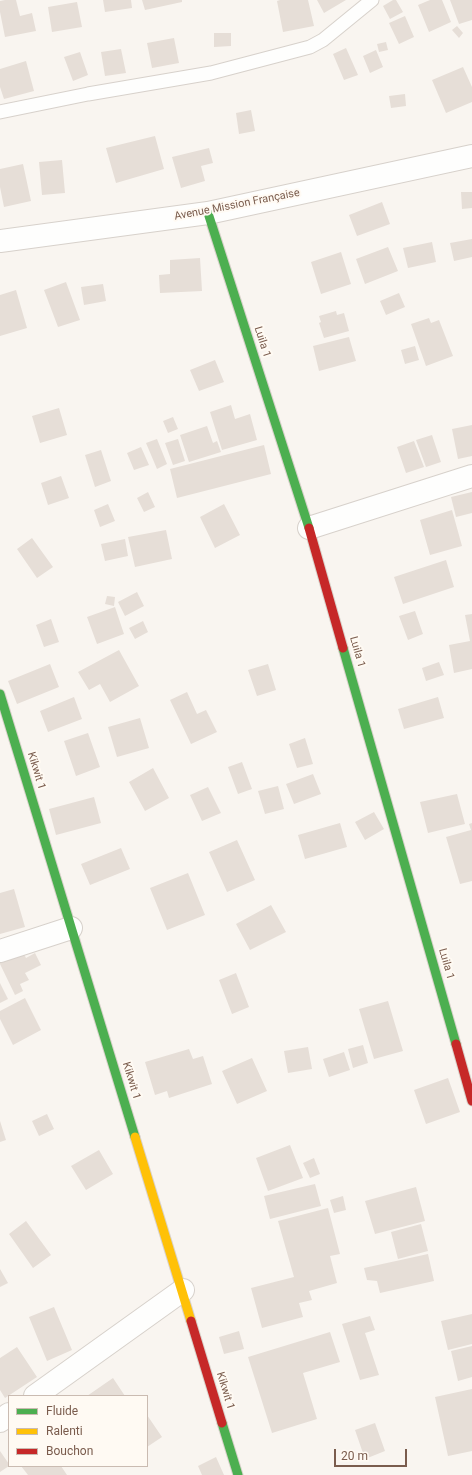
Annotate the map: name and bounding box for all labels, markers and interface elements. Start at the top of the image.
street label: Avenue Mission Française [173,186,301,224]
street label: Luila 1 [251,325,273,359]
street label: Luila 1 [346,635,368,669]
street label: Kikwit 1 [24,751,48,791]
street label: Luila 1 [435,947,457,981]
street label: Kikwit 1 [119,1061,143,1101]
street label: Kikwit 1 [213,1371,237,1411]
legend [8,1395,148,1467]
text: Fluide [46,1404,78,1418]
text: Ralenti [46,1424,83,1438]
scale bar [336,1441,409,1467]
text: Bouchon [46,1444,93,1458]
text: 20 m [341,1449,368,1463]

